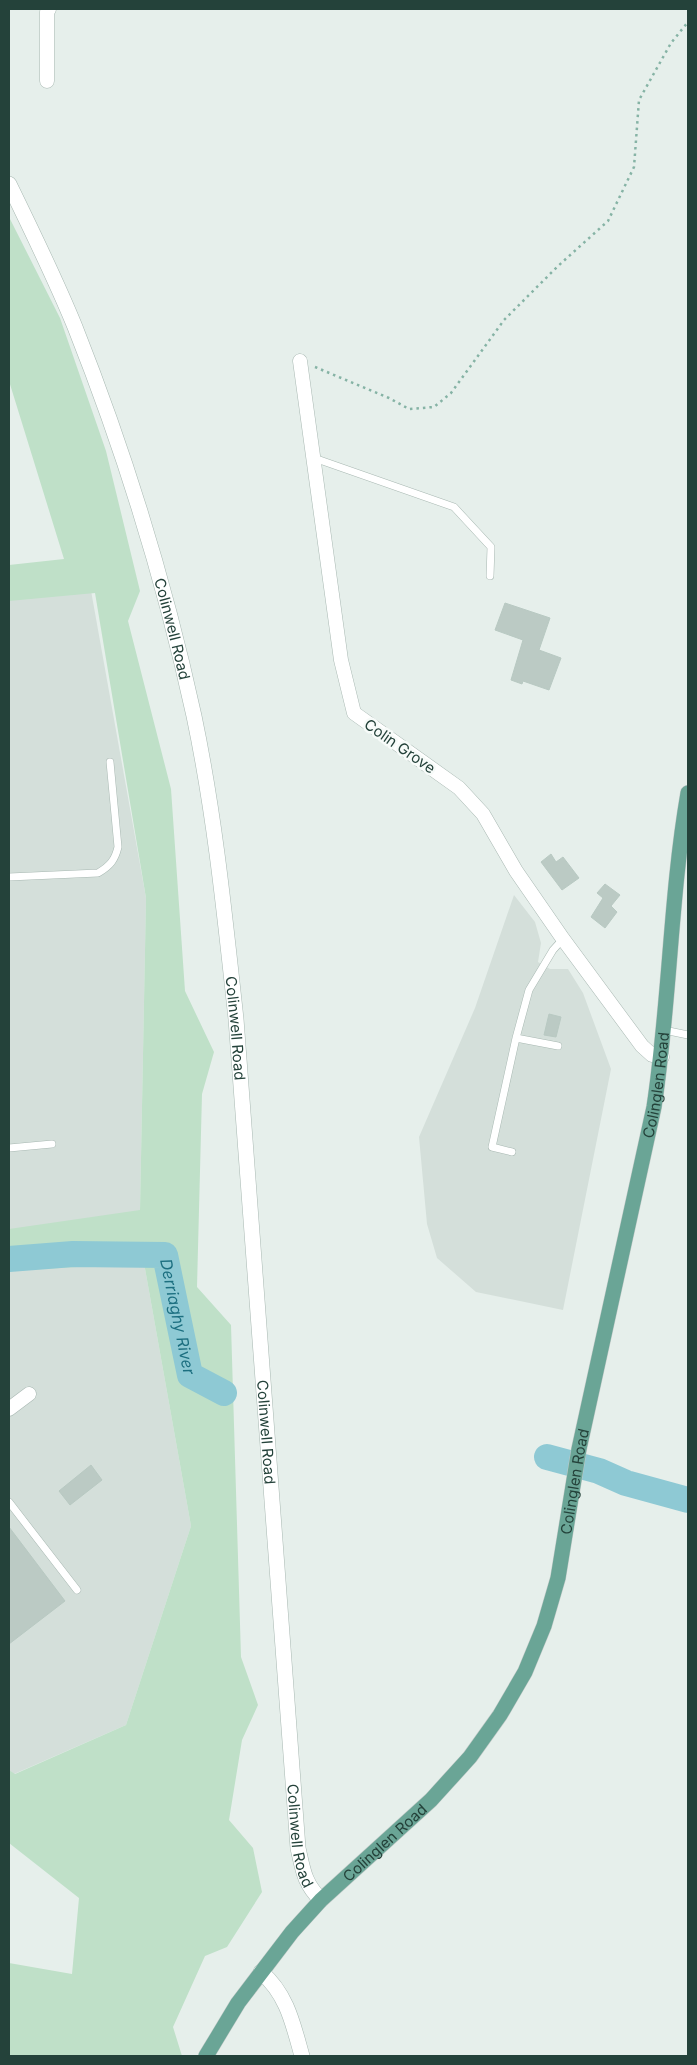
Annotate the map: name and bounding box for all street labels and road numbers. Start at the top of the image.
street label: Colinwell Road [151,576,195,682]
street label: Colin Grove [361,715,439,777]
street label: Colinwell Road [222,975,250,1081]
street label: Colinglen Road [638,1031,673,1140]
street label: Colinwell Road [254,1379,280,1485]
street label: Colinglen Road [556,1427,593,1536]
street label: Colinwell Road [284,1783,318,1891]
street label: Colinglen Road [338,1799,430,1885]

